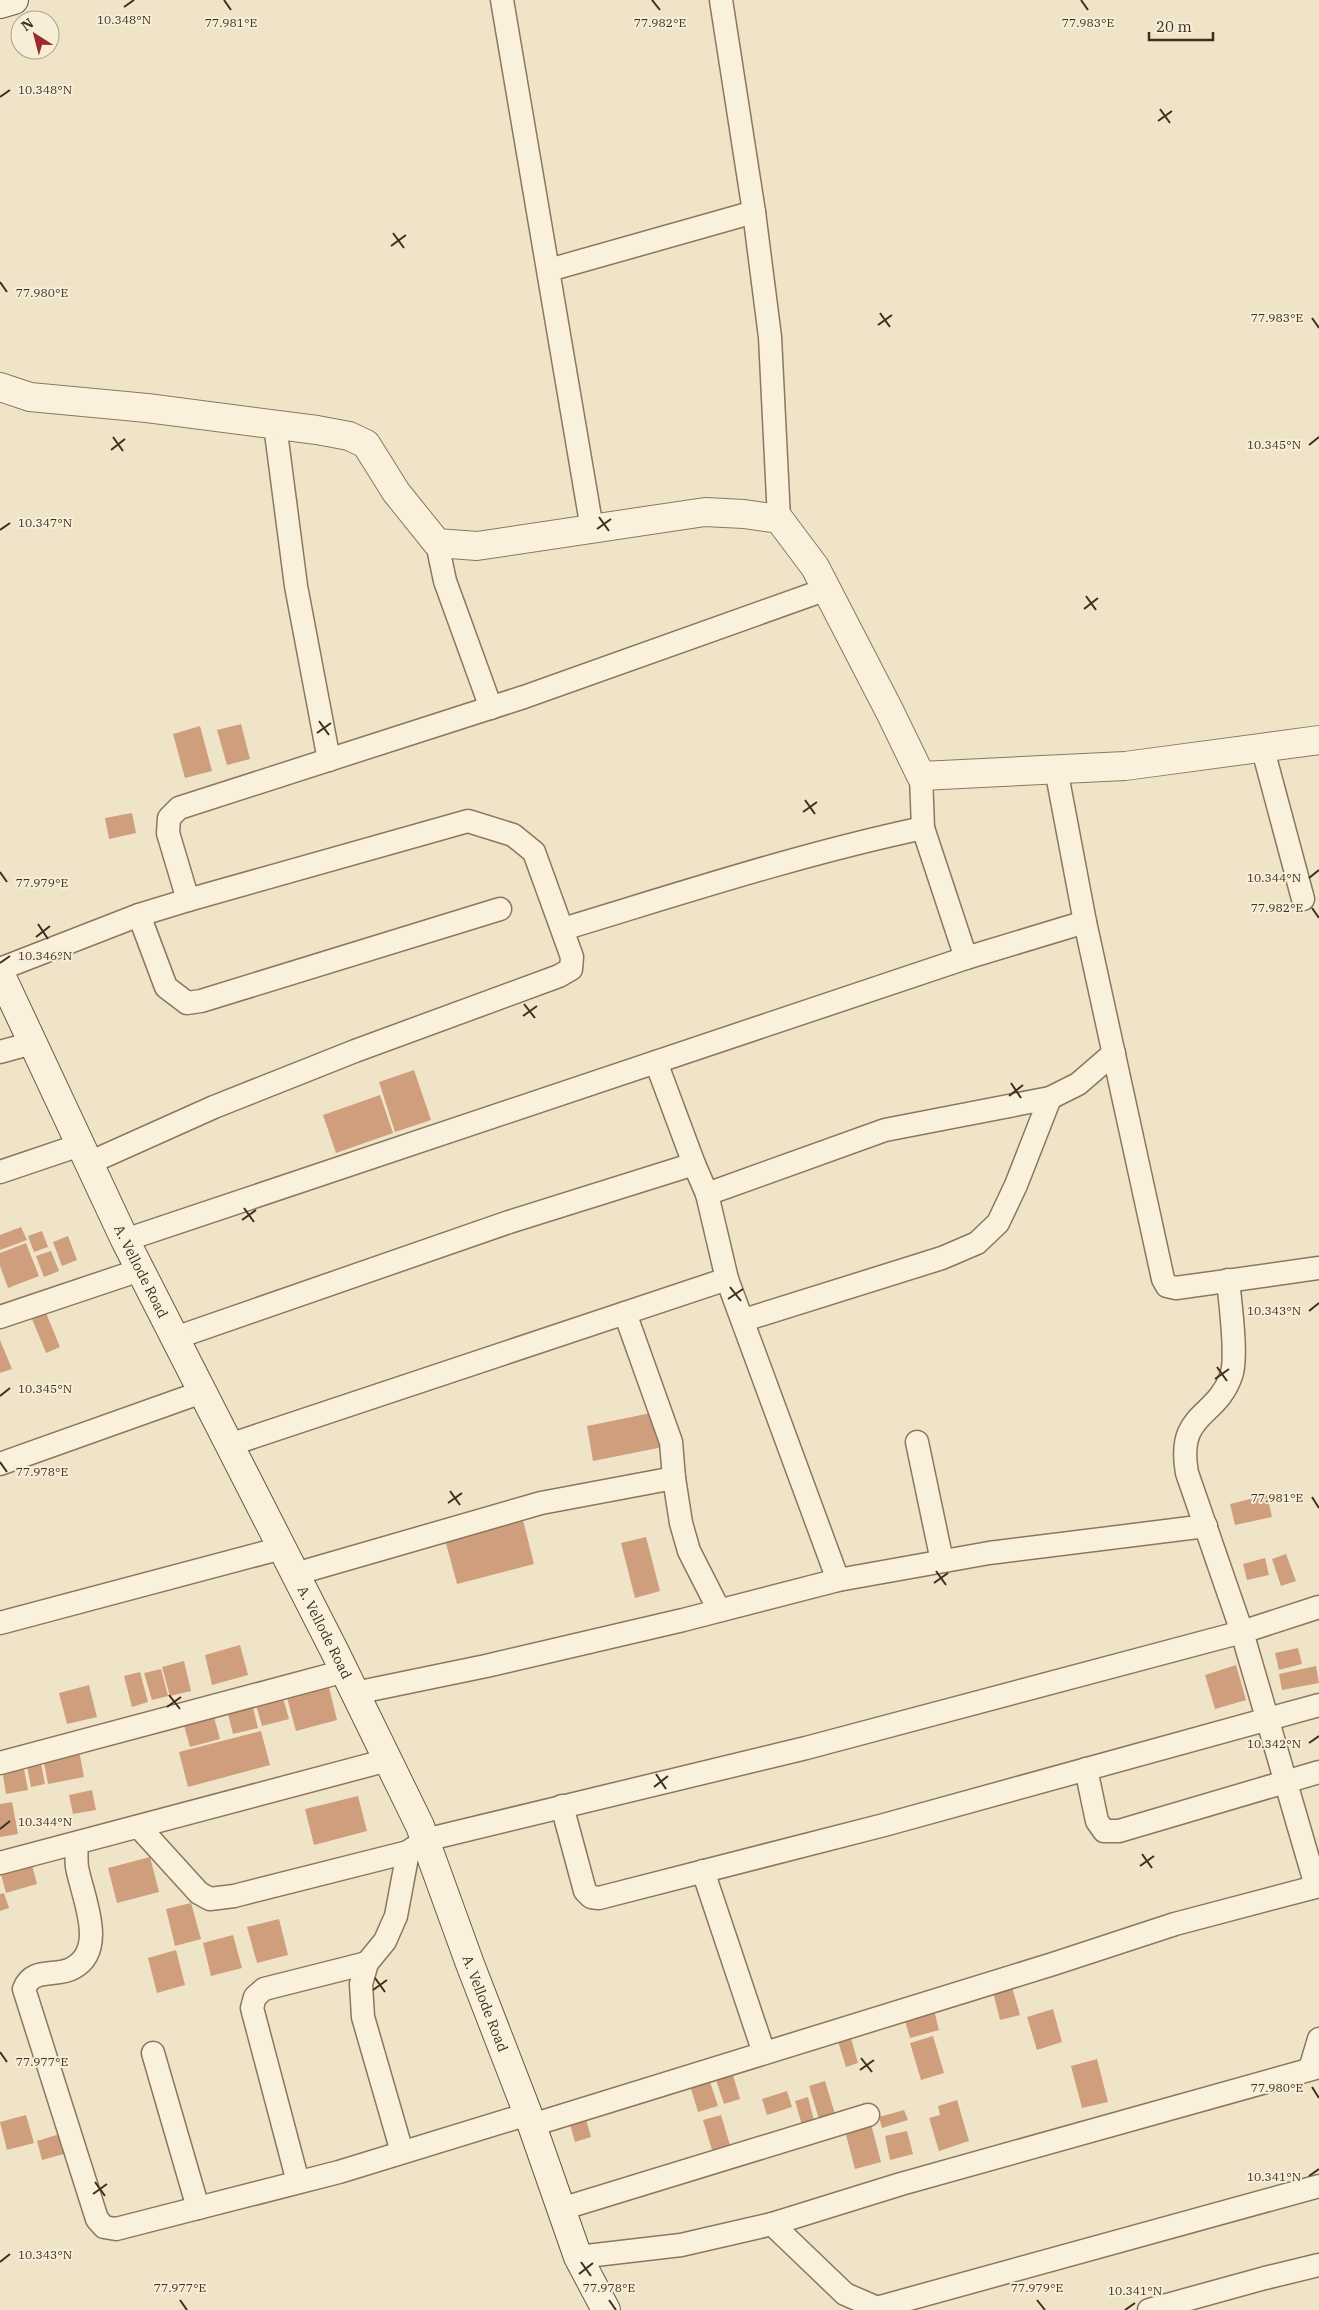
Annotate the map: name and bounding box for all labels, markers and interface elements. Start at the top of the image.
north arrow [10,10,60,60]
scale bar [1149,10,1213,42]
text: 10.348°N [97,12,151,27]
text: N [18,14,37,35]
text: 77.981°E [205,15,257,30]
text: 77.982°E [634,15,686,30]
text: 77.983°E [1062,15,1114,30]
text: 20 m [1156,17,1192,36]
text: 10.348°N [18,82,72,97]
text: 77.980°E [16,285,68,300]
text: 77.983°E [1251,310,1303,325]
text: 10.345°N [1247,437,1301,452]
text: 10.347°N [18,515,72,530]
text: 10.344°N [1247,870,1301,885]
text: 77.979°E [16,875,68,890]
text: 77.982°E [1251,900,1303,915]
text: 10.346°N [18,948,72,963]
street label: A. Vellode Road [110,1222,172,1321]
text: 10.343°N [1247,1303,1301,1318]
text: 10.345°N [18,1381,72,1396]
text: 77.978°E [16,1464,68,1479]
text: 77.981°E [1251,1490,1303,1505]
street label: A. Vellode Road [294,1583,356,1682]
text: 10.342°N [1247,1736,1301,1751]
text: 10.344°N [18,1814,72,1829]
street label: A. Vellode Road [459,1953,512,2055]
text: 77.977°E [16,2054,68,2069]
text: 77.980°E [1251,2080,1303,2095]
text: 10.341°N [1247,2169,1301,2184]
text: 10.343°N [18,2247,72,2262]
text: 77.977°E [154,2280,206,2295]
text: 77.978°E [583,2280,635,2295]
text: 77.979°E [1011,2280,1063,2295]
text: 10.341°N [1108,2283,1162,2298]

